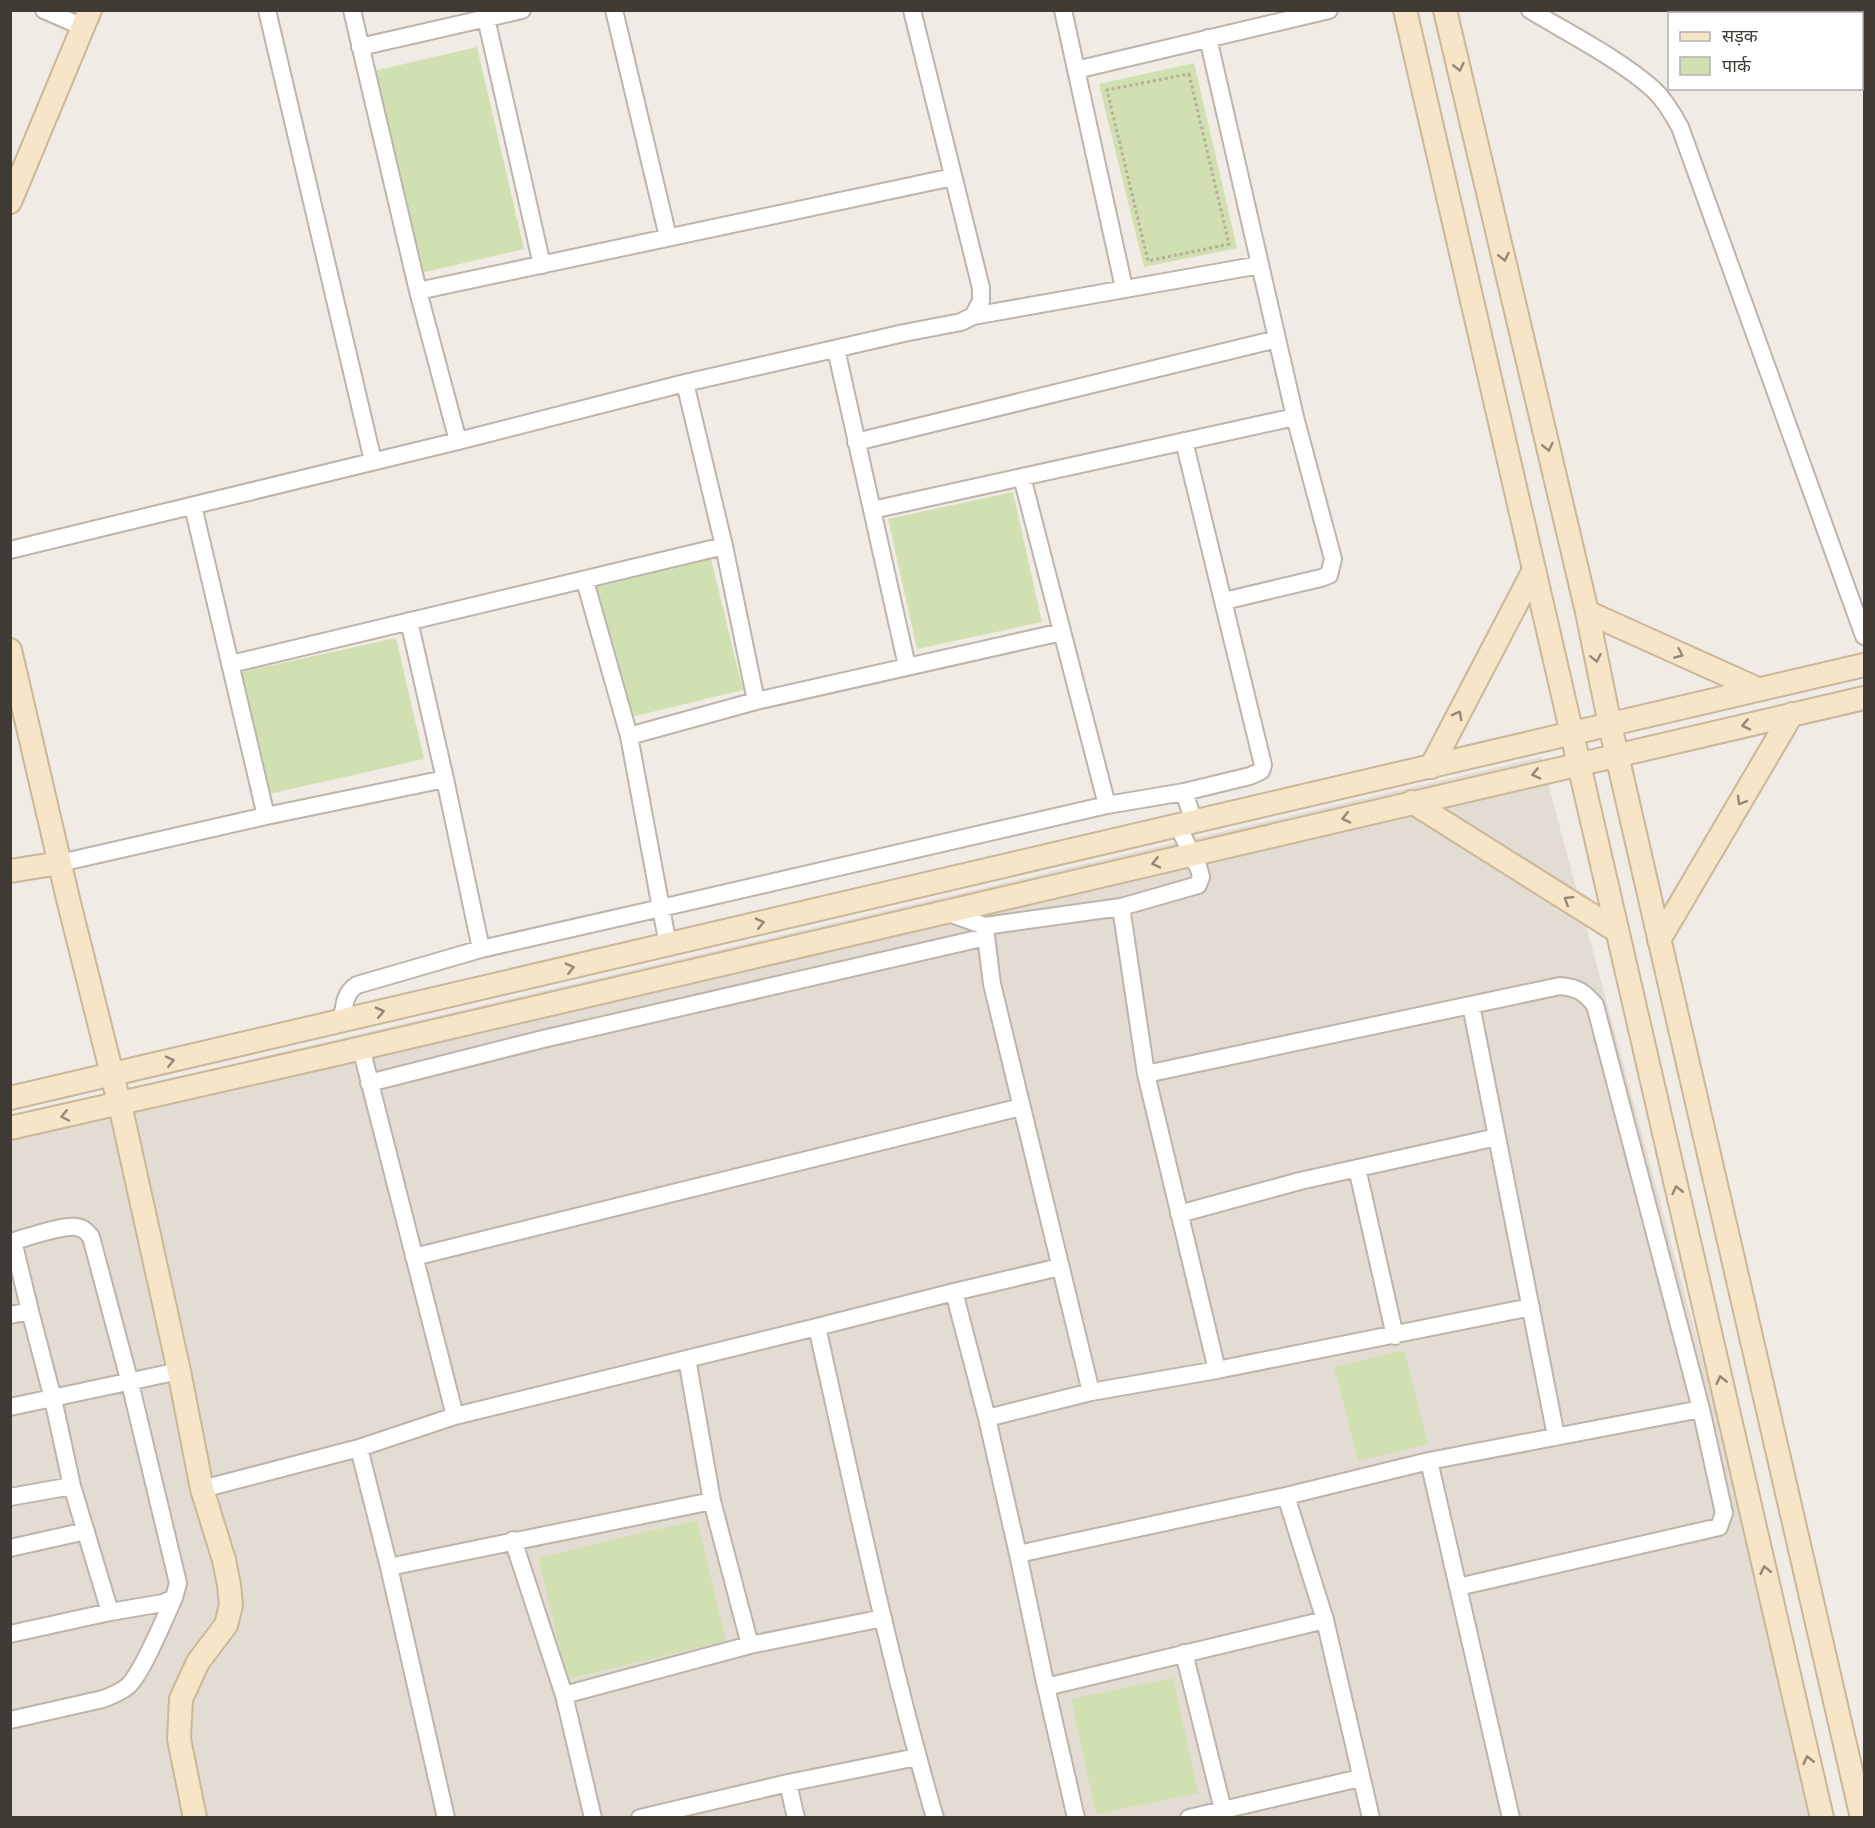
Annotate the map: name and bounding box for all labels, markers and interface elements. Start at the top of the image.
legend [1668,12,1863,90]
text: सड़क [1722,23,1759,47]
text: पार्क [1722,53,1752,77]
one-way arrow [1451,62,1464,72]
one-way arrow [1496,252,1509,262]
one-way arrow [1541,442,1554,452]
one-way arrow [1673,646,1684,658]
one-way arrow [1589,652,1602,662]
one-way arrow [1451,711,1462,721]
one-way arrow [1741,717,1751,730]
one-way arrow [1531,766,1541,779]
one-way arrow [1737,795,1749,805]
one-way arrow [1341,810,1351,823]
one-way arrow [1151,856,1161,869]
one-way arrow [1564,896,1574,908]
one-way arrow [754,918,764,931]
one-way arrow [565,962,575,975]
one-way arrow [375,1007,385,1020]
one-way arrow [164,1056,174,1069]
one-way arrow [61,1109,71,1122]
one-way arrow [1671,1186,1684,1196]
one-way arrow [1715,1376,1728,1386]
one-way arrow [1759,1566,1772,1576]
one-way arrow [1803,1756,1816,1766]

